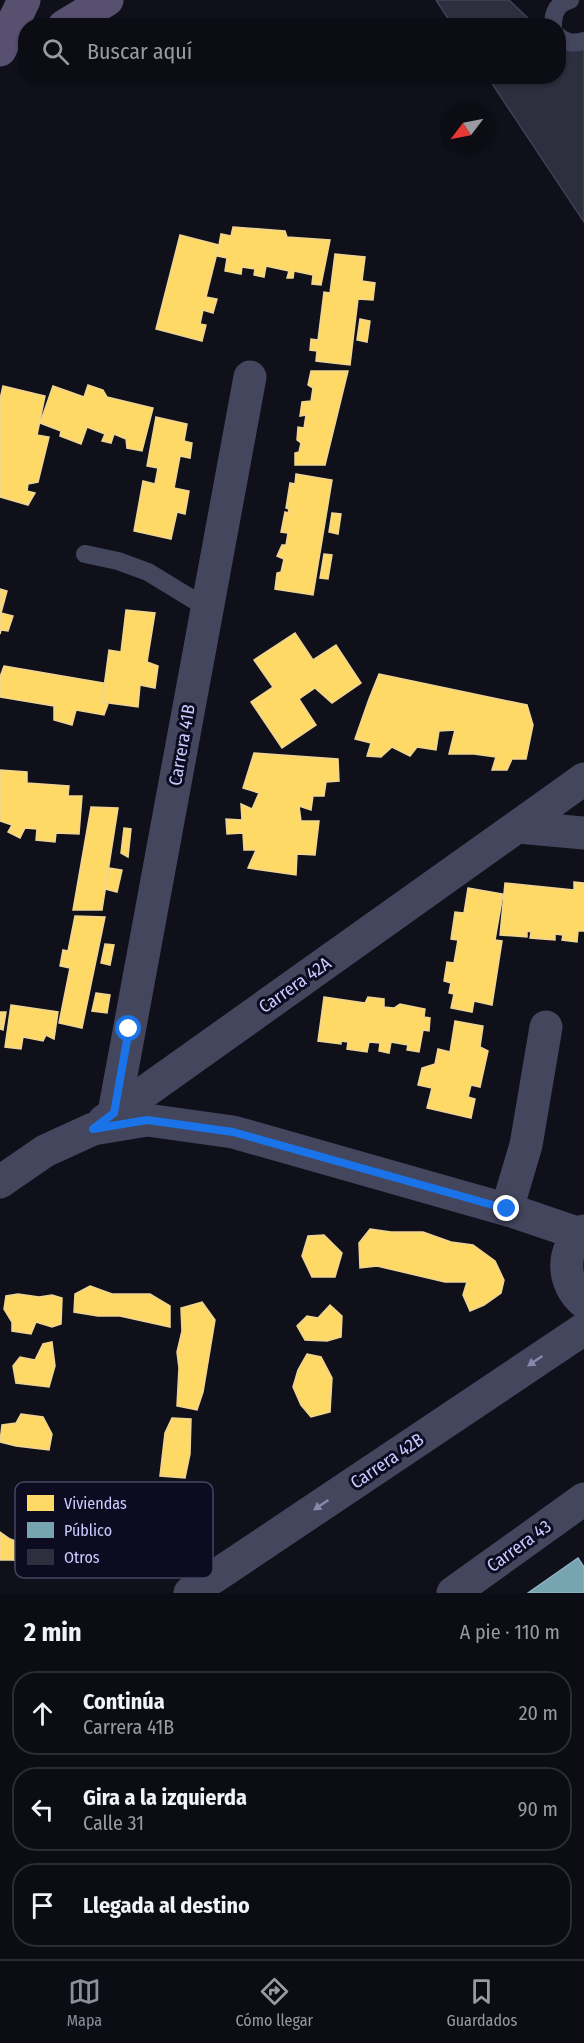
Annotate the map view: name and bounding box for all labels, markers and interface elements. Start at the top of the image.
search box [18,18,566,84]
icon: search [39,35,72,68]
text: Buscar aquí [87,38,192,65]
north arrow [440,102,494,156]
street label: Carrera 41B [164,703,200,787]
street label: Carrera 42A [255,952,336,1018]
route start [115,1015,141,1041]
route end [493,1195,519,1221]
one-way arrow [527,1356,544,1367]
street label: Carrera 42B [346,1428,428,1494]
legend [15,1482,213,1578]
text: Viviendas [64,1494,127,1513]
one-way arrow [313,1499,329,1510]
street label: Carrera 43 [483,1515,555,1577]
text: Público [64,1521,112,1540]
text: Otros [64,1548,100,1567]
text: 2 min [24,1617,82,1648]
text: A pie · 110 m [460,1620,560,1644]
text: Continúa [83,1688,165,1715]
icon: ahead [26,1697,59,1730]
text: 20 m [519,1701,558,1725]
text: Carrera 41B [83,1715,174,1739]
text: Gira a la izquierda [83,1784,247,1811]
icon: left [26,1793,59,1826]
text: 90 m [518,1797,558,1821]
text: Calle 31 [83,1811,144,1835]
icon: arrive [26,1889,59,1922]
text: Llegada al destino [83,1892,250,1919]
tab: Mapa [67,1975,102,2030]
tab: Cómo llegar [236,1975,313,2030]
tab: Guardados [447,1975,517,2030]

